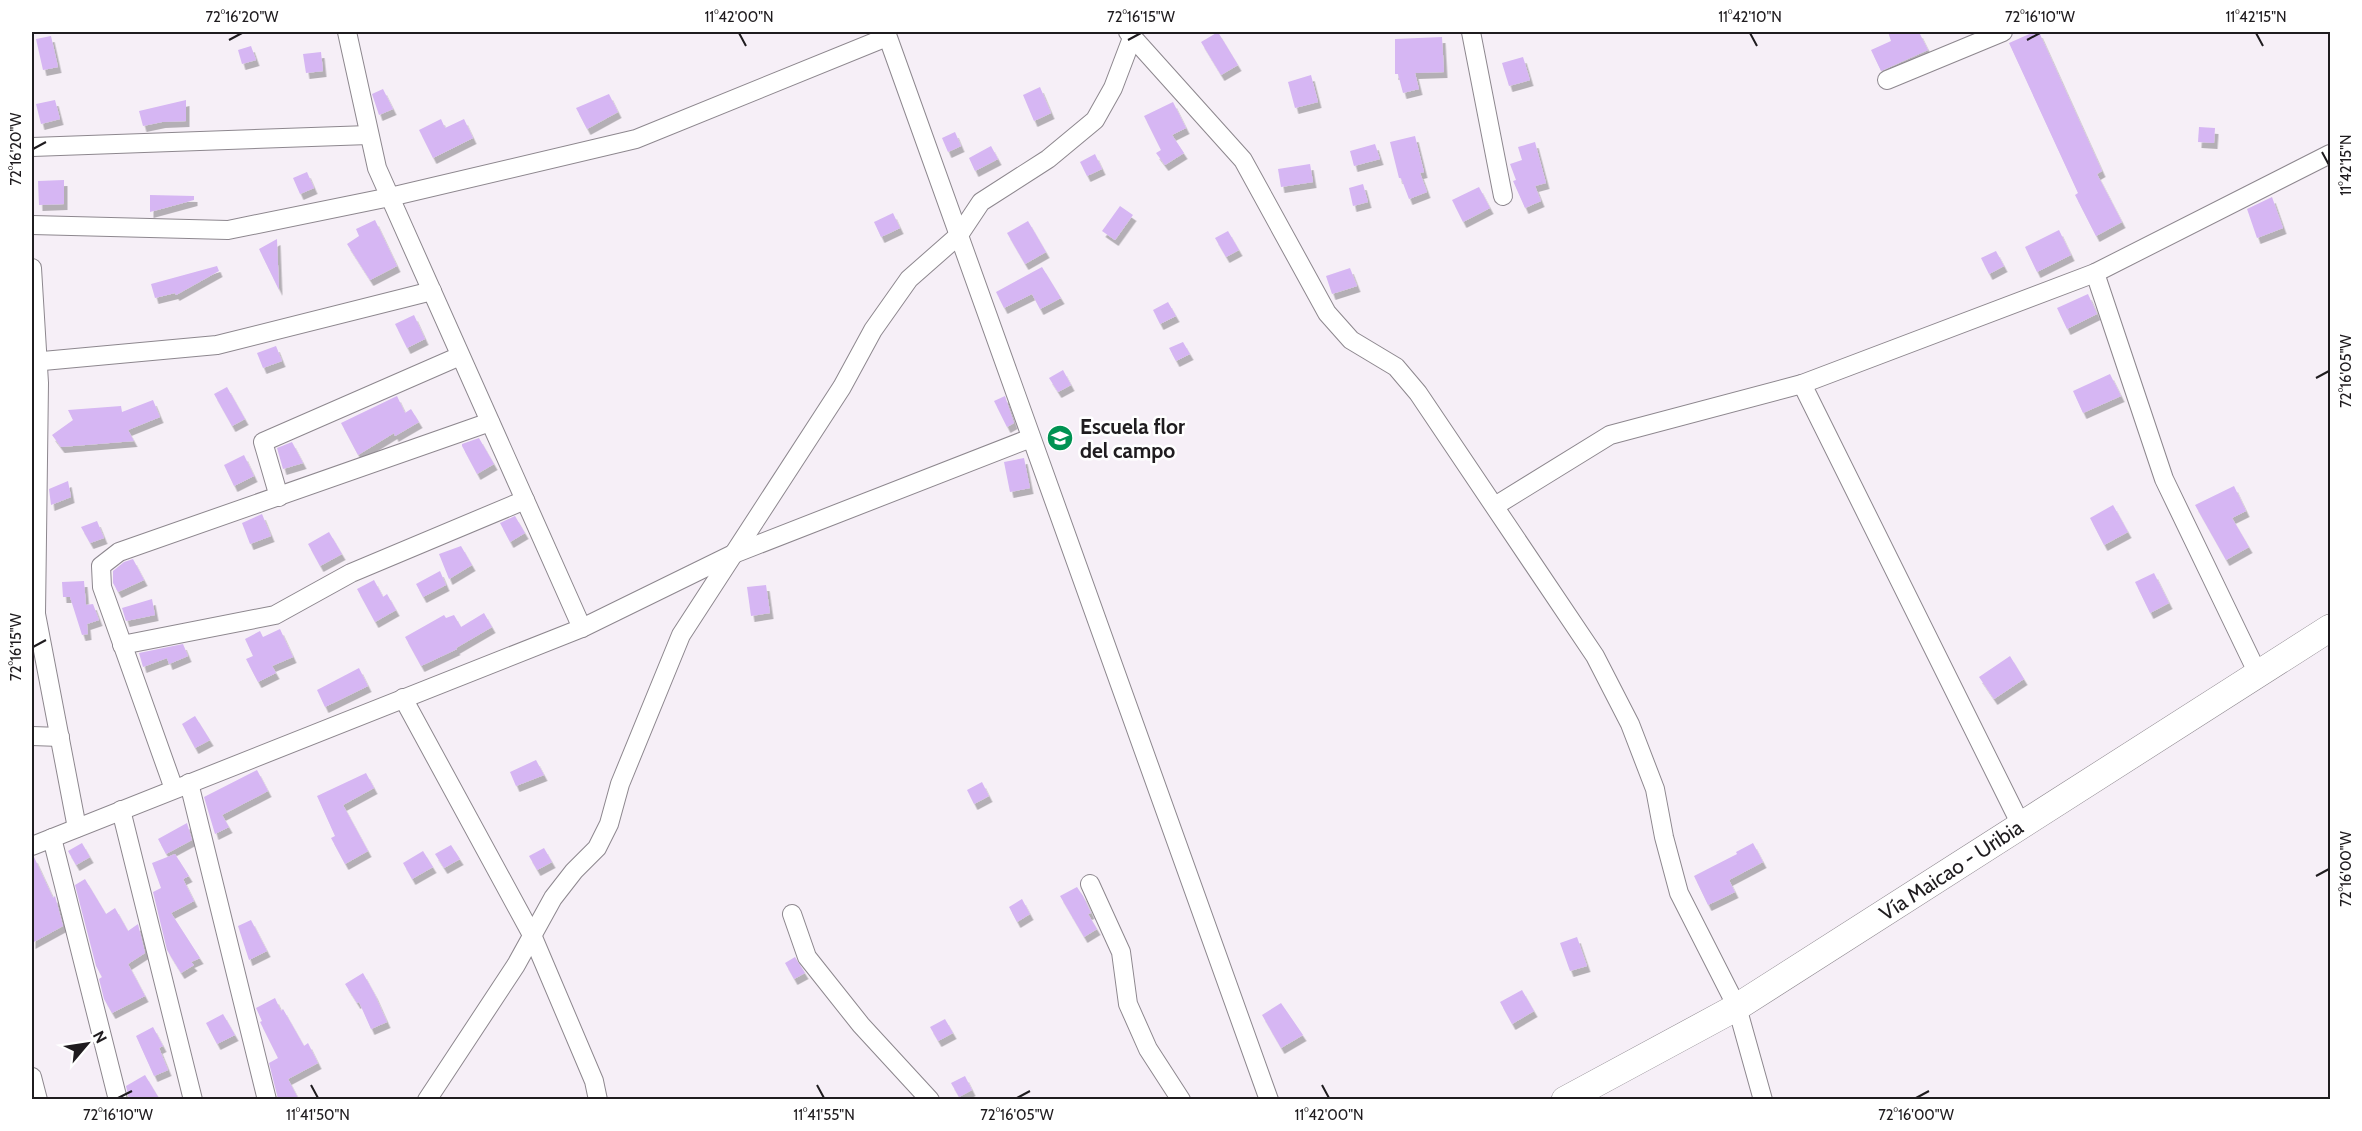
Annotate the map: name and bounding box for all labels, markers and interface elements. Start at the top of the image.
text: 72°16'20"W [205,8,279,26]
text: 11°42'00"N [704,8,774,26]
text: 72°16'15"W [1107,8,1176,26]
text: 11°42'10"N [1718,8,1782,26]
text: 72°16'10"W [2005,8,2076,26]
text: 11°42'15"N [2225,8,2287,26]
text: 72°16'20"W [7,112,25,186]
text: 11°42'15"N [2337,134,2355,196]
text: 72°16'05"W [2337,334,2355,408]
place label: Escuela flor del campo [1080,414,1185,463]
school or university icon: Escuela flor del campo [1045,423,1075,453]
text: 72°16'15"W [7,612,25,681]
street label: Vía Maicao - Uribia [1875,814,2027,926]
text: 72°16'00"W [2337,830,2355,907]
north arrow [57,1014,117,1074]
text: N [89,1027,111,1047]
text: 72°16'10"W [83,1106,154,1124]
text: 11°41'50"N [286,1106,350,1124]
text: 11°41'55"N [793,1106,855,1124]
text: 72°16'05"W [980,1106,1054,1124]
text: 11°42'00"N [1294,1106,1364,1124]
text: 72°16'00"W [1878,1106,1955,1124]

